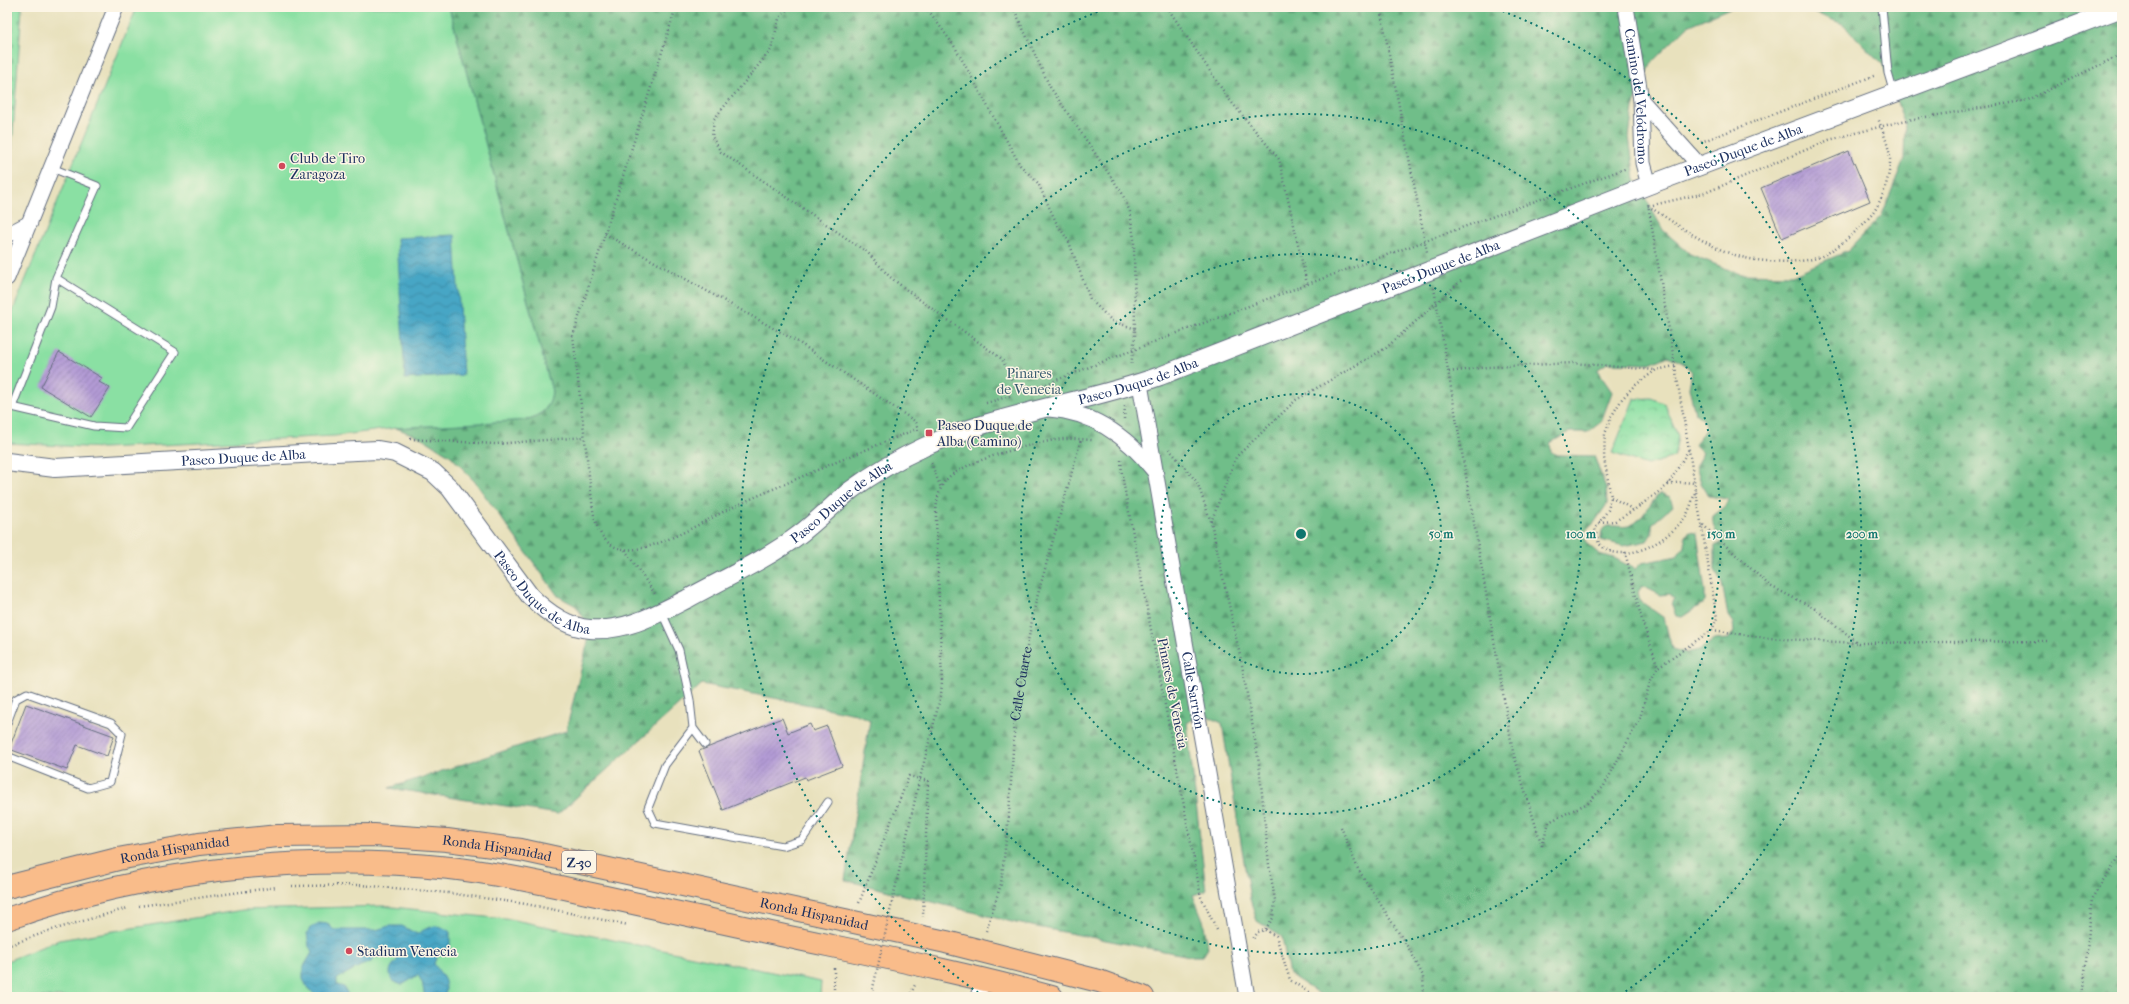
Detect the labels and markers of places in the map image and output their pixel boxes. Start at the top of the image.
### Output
place label: Club de Tiro Zaragoza [290,150,365,183]
marker: Club de Tiro Zaragoza [277,161,287,171]
place label: Paseo Duque de Alba (Camino) [936,417,1032,450]
marker: Paseo Duque de Alba (Camino) [924,428,934,438]
centre of rings [1294,527,1308,541]
place label: Stadium Venecia [357,943,457,960]
marker: Stadium Venecia [344,946,354,956]

